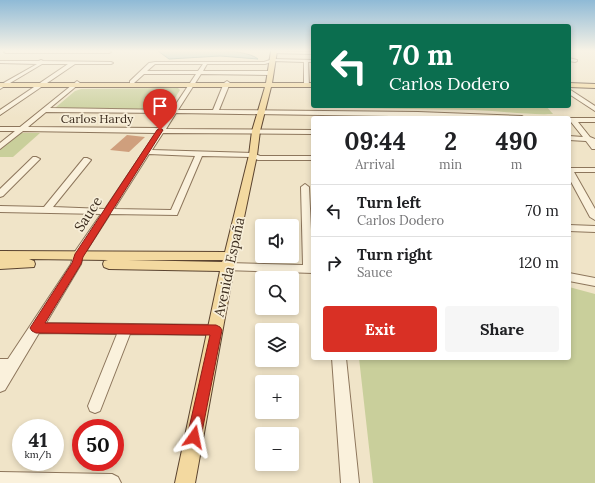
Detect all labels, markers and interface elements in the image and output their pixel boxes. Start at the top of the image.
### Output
text: 70 m [389,37,453,73]
icon: left [323,40,375,92]
text: Carlos Dodero [389,72,510,95]
pin [143,89,177,130]
icon: arrive [149,95,171,117]
street label: Carlos Hardy [61,111,134,126]
text: 09:44 [344,126,406,157]
text: 2 [444,126,457,157]
text: 490 [496,126,538,157]
text: Arrival [355,156,395,173]
text: min [439,156,462,173]
text: m [511,156,522,173]
street label: Sauce [70,193,106,235]
text: Turn left [357,193,421,212]
icon: left [323,200,345,222]
text: 70 m [525,201,559,220]
text: Carlos Dodero [357,212,444,229]
street label: Avenida España [209,216,248,319]
map controls [255,219,299,471]
button: sound [255,219,299,263]
text: Turn right [357,245,433,264]
icon: right [323,252,345,274]
text: 120 m [519,253,559,272]
text: Sauce [357,264,393,281]
button: search [255,271,299,315]
button: Exit [323,306,437,352]
button: Share [445,306,559,352]
button: layers [255,323,299,367]
button: + [255,375,299,419]
position arrow [173,416,215,458]
speed limit sign: 50 [72,419,124,471]
text: 41 [28,427,48,452]
button: − [255,427,299,471]
text: km/h [24,448,52,461]

